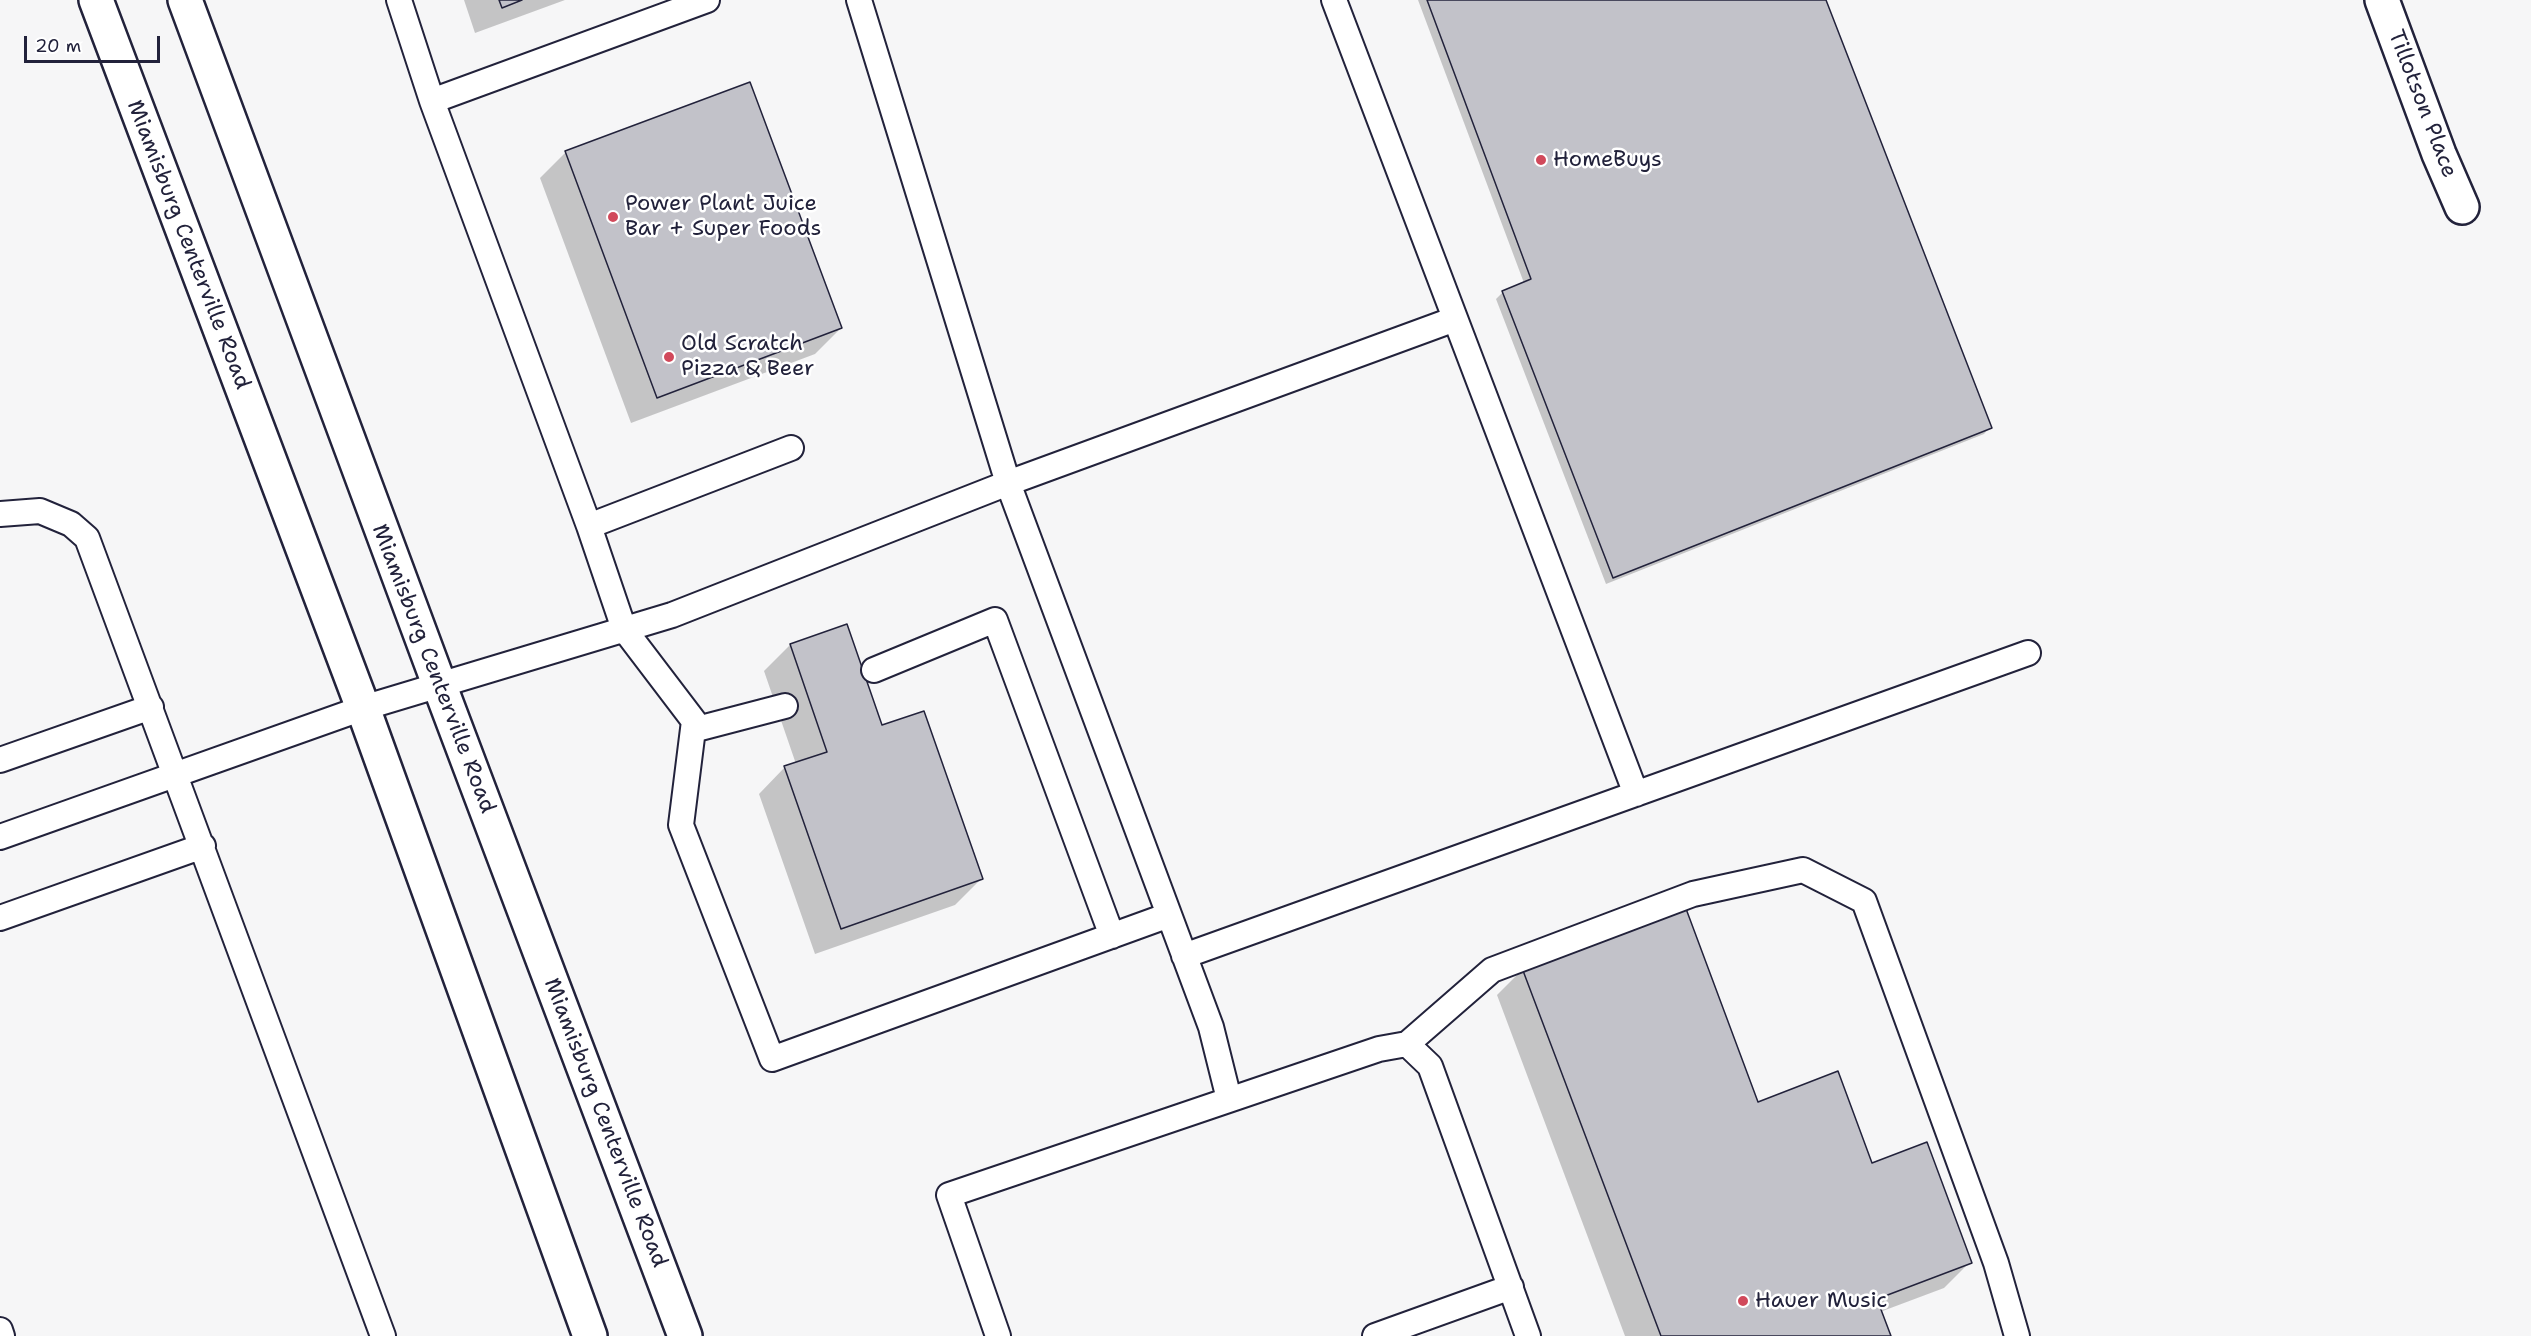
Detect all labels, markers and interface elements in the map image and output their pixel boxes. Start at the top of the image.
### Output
scale bar [27,24,164,62]
street label: Tillotson Place [2382,27,2462,181]
text: 20 m [35,34,81,58]
street label: Miamisburg Centerville Road [121,97,255,393]
place label: HomeBuys [1553,147,1662,173]
marker: HomeBuys [1534,153,1548,167]
place label: Power Plant Juice Bar + Super Foods [625,191,821,242]
marker: Power Plant Juice Bar + Super Foods [606,210,620,224]
place label: Old Scratch Pizza & Beer [681,331,814,382]
marker: Old Scratch Pizza & Beer [662,350,676,364]
street label: Miamisburg Centerville Road [366,521,500,817]
street label: Miamisburg Centerville Road [538,975,672,1271]
place label: Hauer Music [1755,1288,1887,1314]
marker: Hauer Music [1736,1294,1750,1308]

